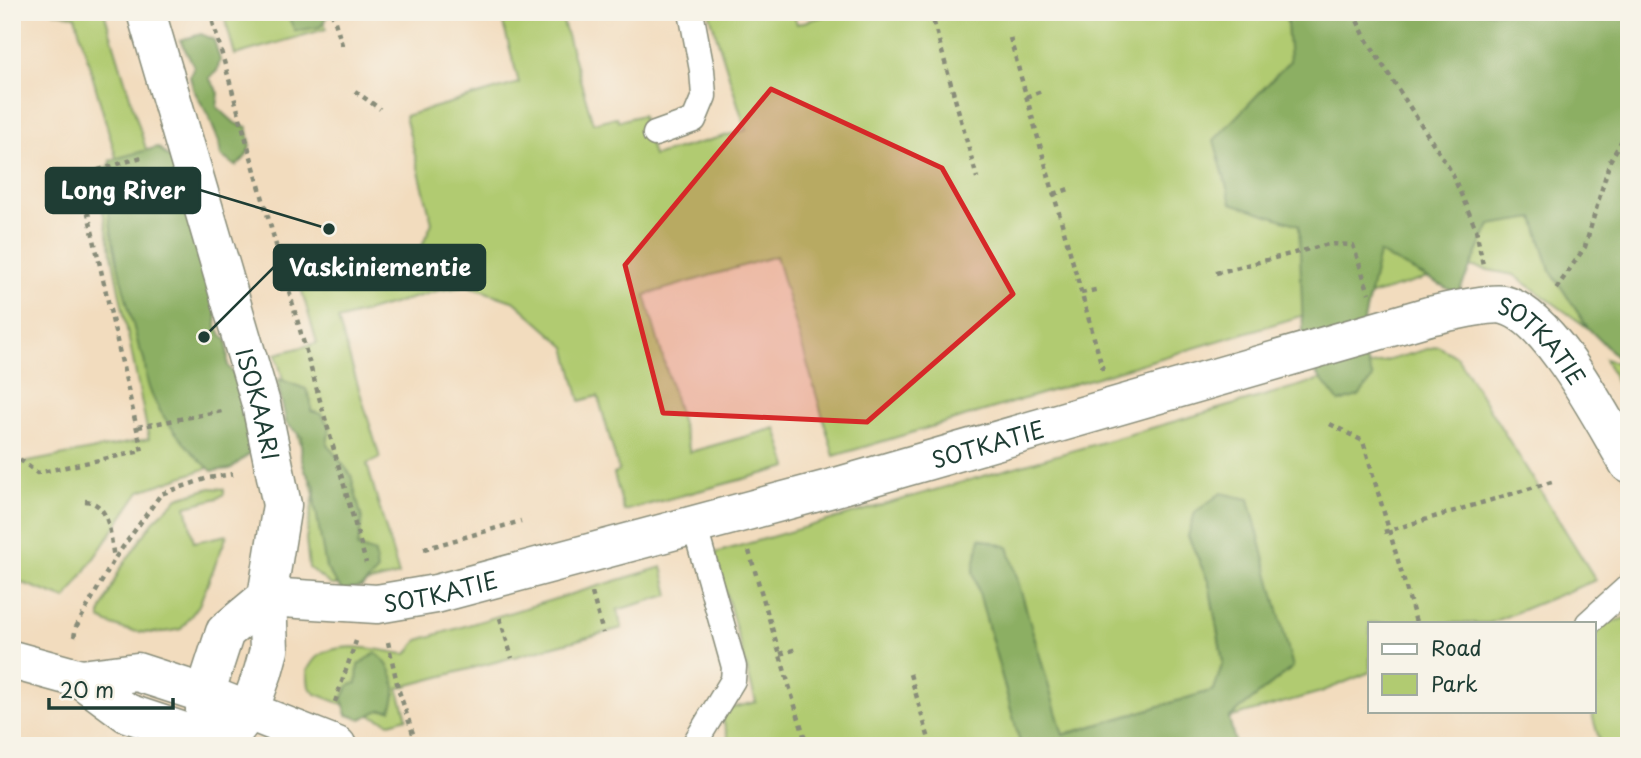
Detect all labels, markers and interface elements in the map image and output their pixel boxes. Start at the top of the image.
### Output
callout: Long River [46,168,200,213]
text: Long River [61,171,186,207]
callout: Vaskiniementie [274,245,485,290]
text: Vaskiniementie [289,248,471,284]
street label: SOTKATIE [1494,287,1595,392]
street label: ISOKAARI [228,344,290,463]
street label: SOTKATIE [927,410,1048,476]
street label: SOTKATIE [381,561,501,620]
legend [1368,622,1596,712]
text: Road [1431,631,1482,663]
scale bar [49,667,173,711]
text: Park [1431,667,1478,699]
text: 20 m [60,673,114,705]

